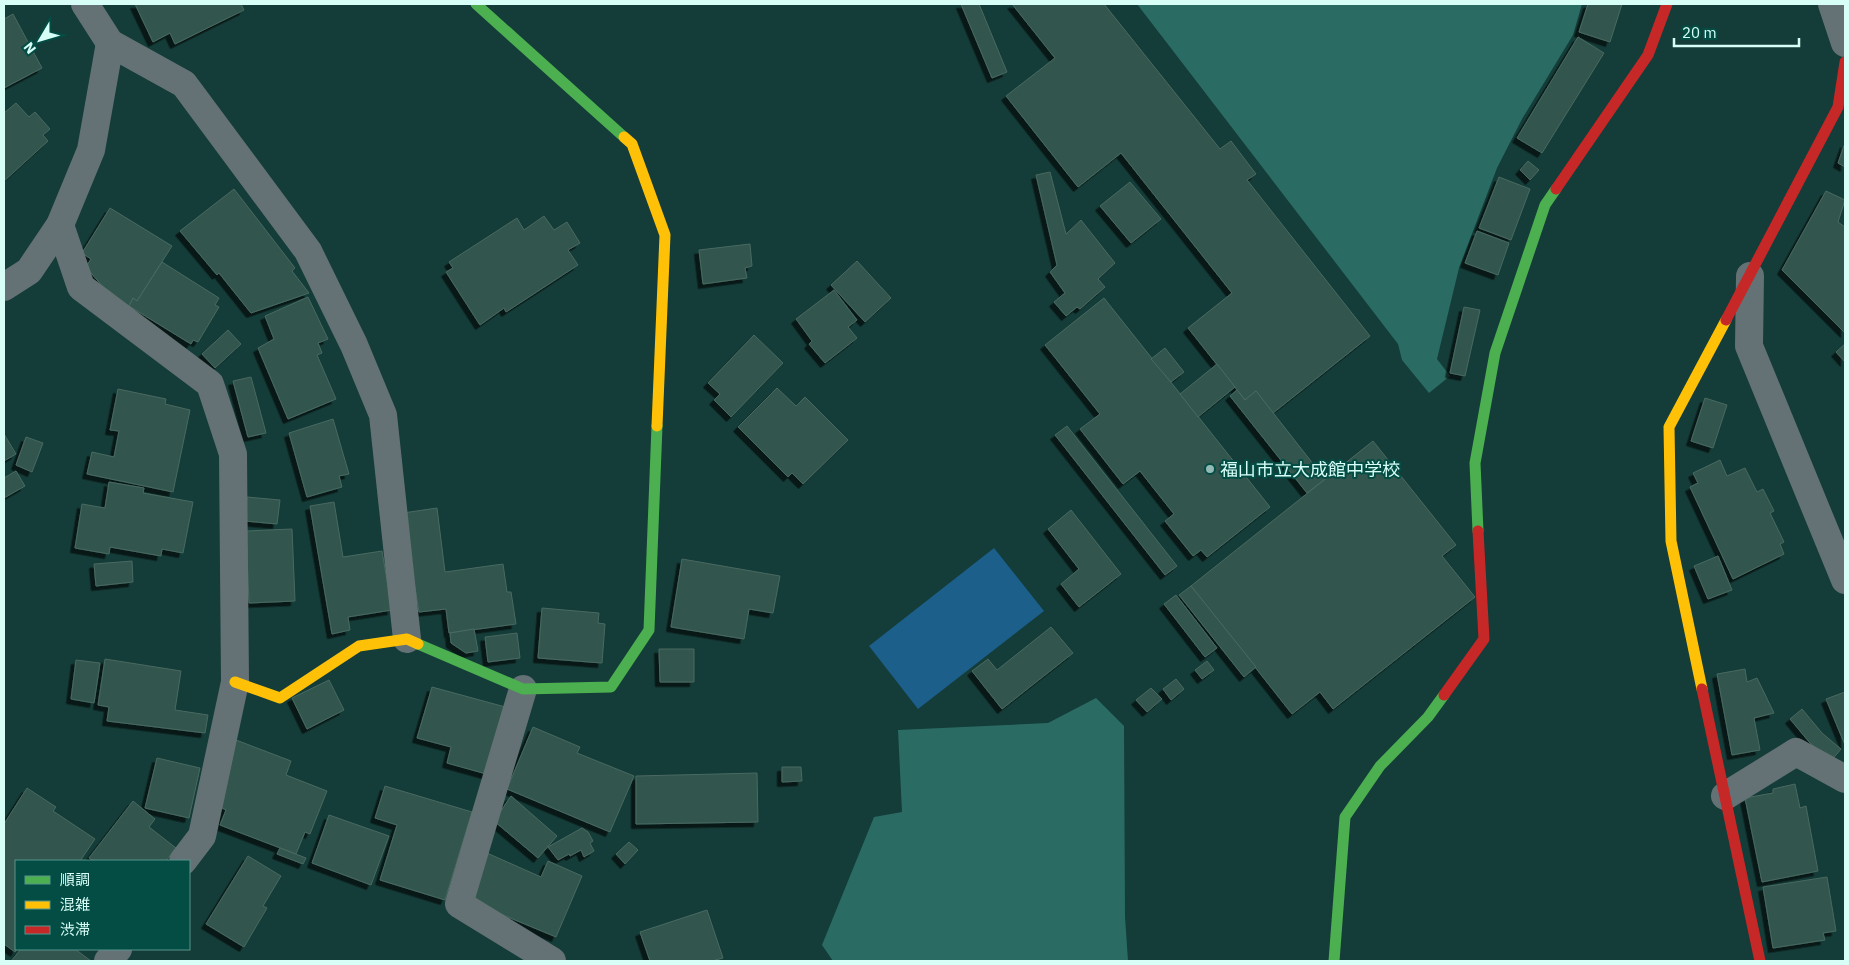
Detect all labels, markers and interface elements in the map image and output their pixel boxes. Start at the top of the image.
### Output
north arrow [15,15,65,65]
scale bar [1674,15,1799,47]
text: 20 m [1682,23,1717,42]
text: N [20,38,40,58]
place label: 福山市立大成館中学校 [1220,458,1400,481]
marker: 福山市立大成館中学校 [1204,463,1216,475]
legend [15,860,190,950]
text: 順調 [60,870,90,889]
text: 混雑 [60,895,90,914]
text: 渋滞 [60,920,90,939]

